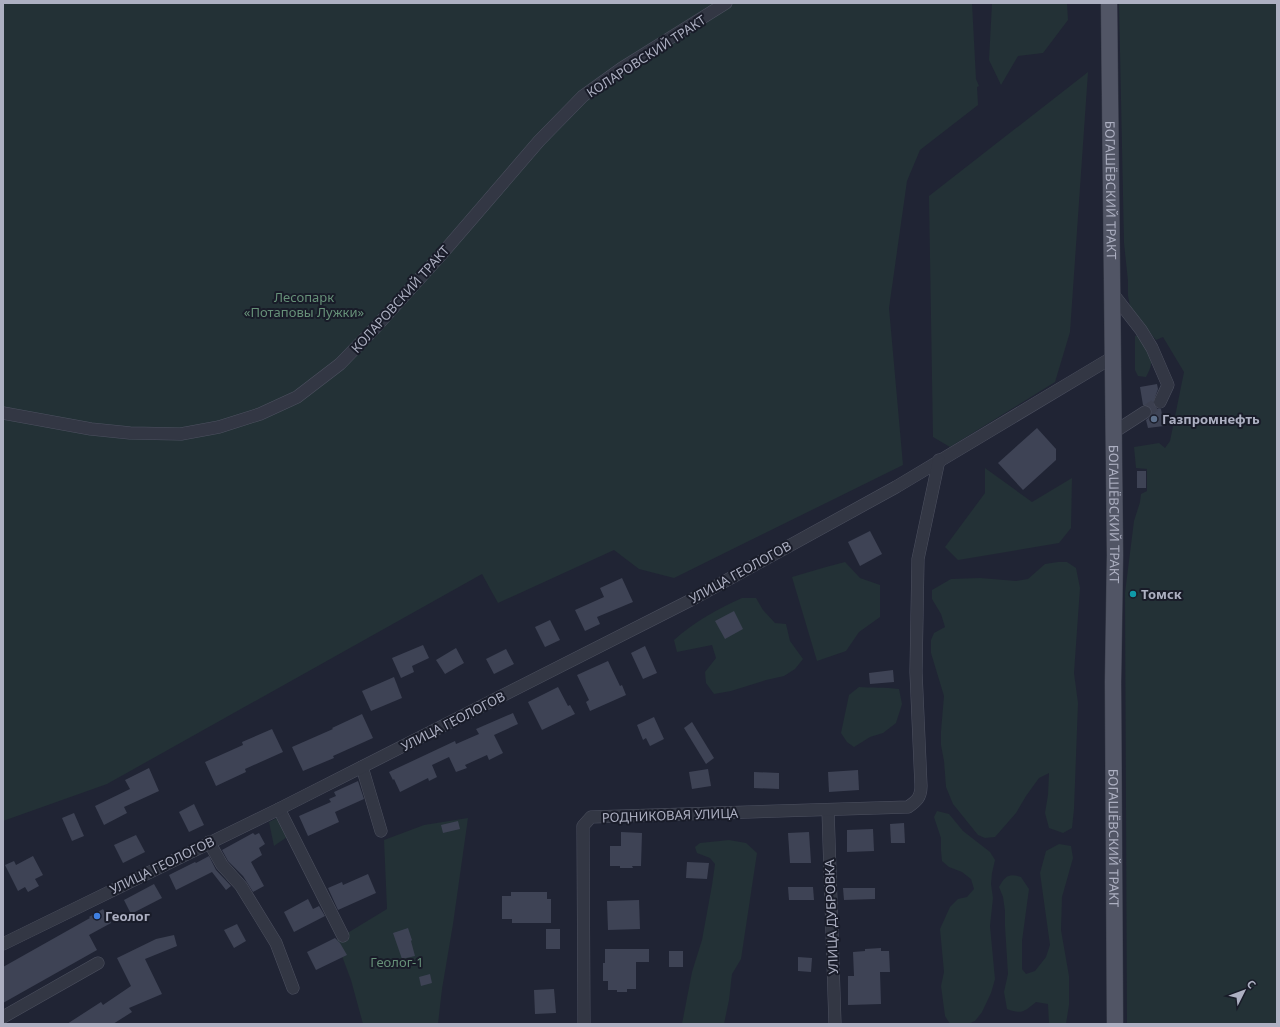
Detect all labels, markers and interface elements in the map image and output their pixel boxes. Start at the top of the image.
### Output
street label: КОЛАРОВСКИЙ ТРАКТ [583,10,710,101]
street label: БОГАШЁВСКИЙ ТРАКТ [1101,121,1121,260]
street label: КОЛАРОВСКИЙ ТРАКТ [347,241,454,357]
park label: Лесопарк «Потаповы Лужки» [244,288,365,321]
place label: Газпромнефть [1162,410,1260,428]
marker: Газпромнефть [1149,414,1159,424]
street label: БОГАШЁВСКИЙ ТРАКТ [1105,445,1124,584]
street label: УЛИЦА ГЕОЛОГОВ [686,536,794,608]
place label: Томск [1141,585,1182,603]
marker: Томск [1128,589,1138,599]
street label: УЛИЦА ГЕОЛОГОВ [398,687,508,755]
street label: БОГАШЁВСКИЙ ТРАКТ [1105,769,1123,908]
street label: РОДНИКОВАЯ УЛИЦА [602,804,739,826]
street label: УЛИЦА ГЕОЛОГОВ [107,832,217,898]
street label: УЛИЦА ДУБРОВКА [820,858,842,975]
place label: Геолог [105,907,150,925]
marker: Геолог [92,911,102,921]
park label: Геолог-1 [370,953,424,971]
north arrow [1224,971,1264,1011]
text: С [1244,976,1260,992]

